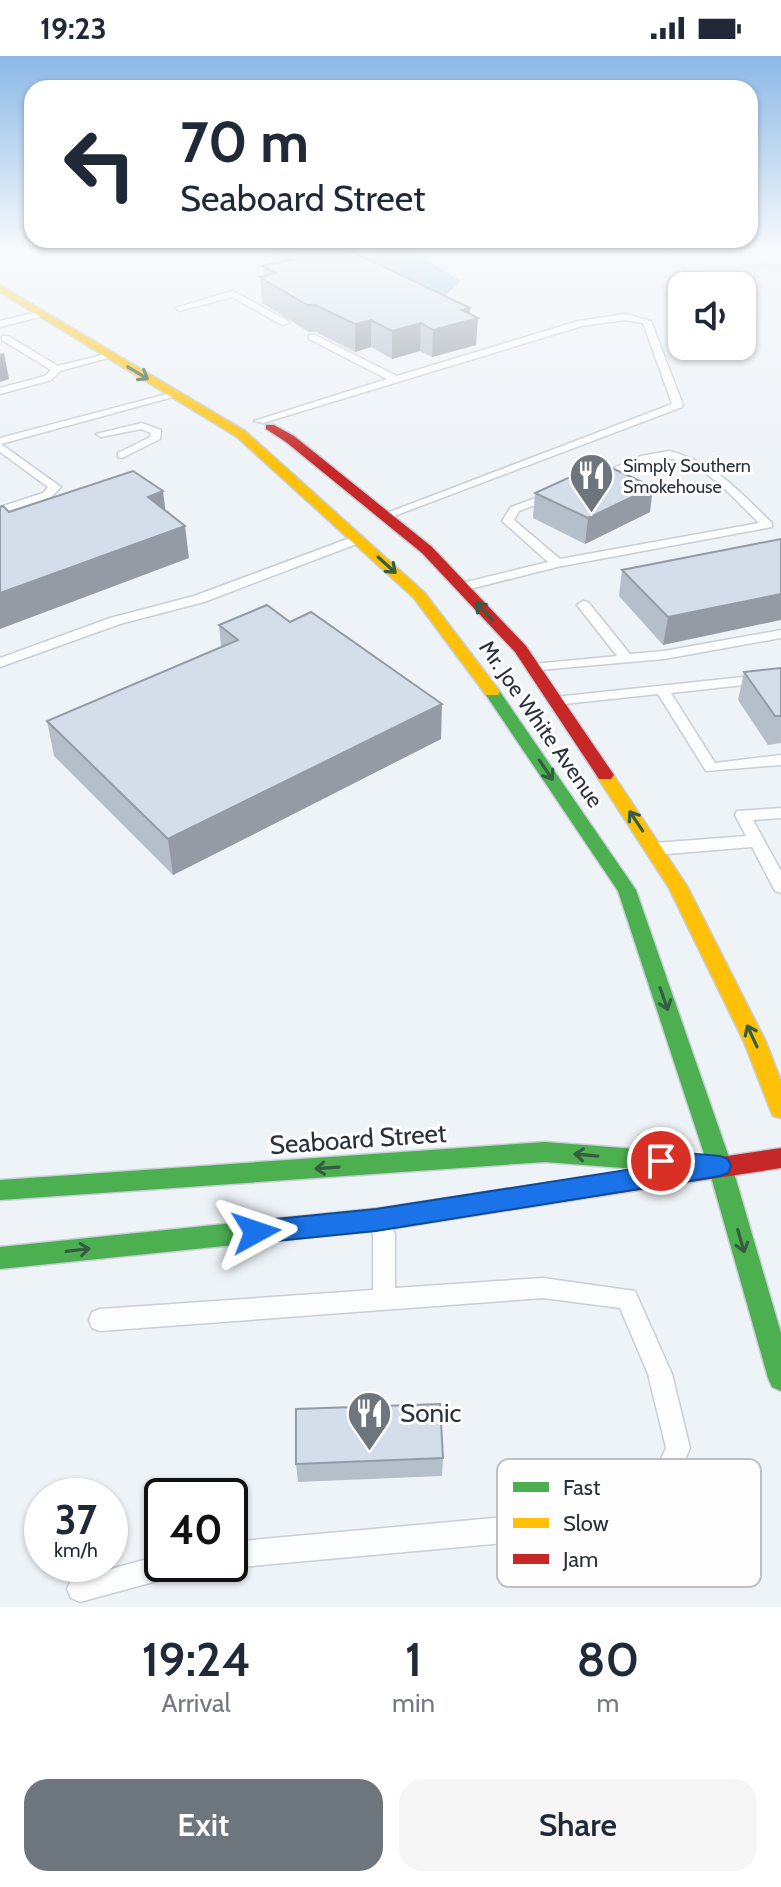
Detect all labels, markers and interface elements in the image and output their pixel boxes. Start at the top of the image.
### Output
text: 19:23 [40,10,107,47]
text: 70 m [180,108,309,176]
icon: left [48,112,152,216]
text: Seaboard Street [180,176,425,220]
map controls [668,272,756,360]
button: sound [668,272,756,360]
one-way arrow [126,365,149,381]
restaurant icon: Simply Southern Smokehouse [568,452,616,515]
place label: Simply Southern Smokehouse [623,455,751,498]
one-way arrow [377,556,397,575]
one-way arrow [476,601,494,621]
street label: Mr. Joe White Avenue [473,635,609,813]
one-way arrow [538,759,554,781]
one-way arrow [628,810,644,833]
one-way arrow [657,987,672,1012]
one-way arrow [743,1025,758,1049]
street label: Seaboard Street [269,1117,448,1161]
pin [627,1127,695,1195]
icon: arrive [639,1139,683,1183]
one-way arrow [573,1147,600,1162]
one-way arrow [314,1161,341,1176]
position arrow [214,1190,298,1274]
one-way arrow [734,1227,749,1253]
one-way arrow [64,1242,90,1257]
restaurant icon: Sonic [345,1389,393,1452]
place label: Sonic [400,1397,462,1429]
legend [497,1459,761,1587]
text: Fast [563,1474,601,1501]
speed limit sign: 40 [144,1478,248,1582]
text: 37 [55,1495,97,1544]
text: Slow [563,1510,609,1537]
text: km/h [54,1538,98,1562]
text: Jam [562,1546,598,1573]
text: 19:24 [142,1630,250,1688]
text: 1 [405,1630,422,1688]
text: 80 [577,1630,639,1688]
text: Arrival [161,1687,231,1719]
text: min [392,1687,435,1719]
text: m [597,1687,619,1719]
button: Exit [24,1779,383,1871]
button: Share [399,1779,757,1871]

